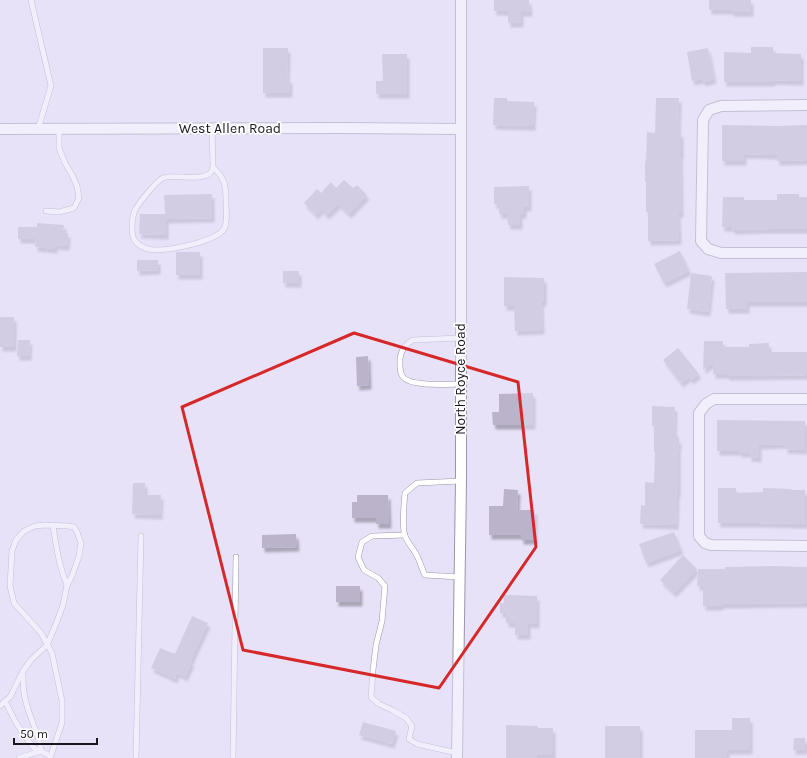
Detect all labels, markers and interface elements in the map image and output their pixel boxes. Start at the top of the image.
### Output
street label: West Allen Road [179,120,281,137]
street label: North Royce Road [452,323,469,435]
scale bar [14,720,97,746]
text: 50 m [20,727,48,741]

